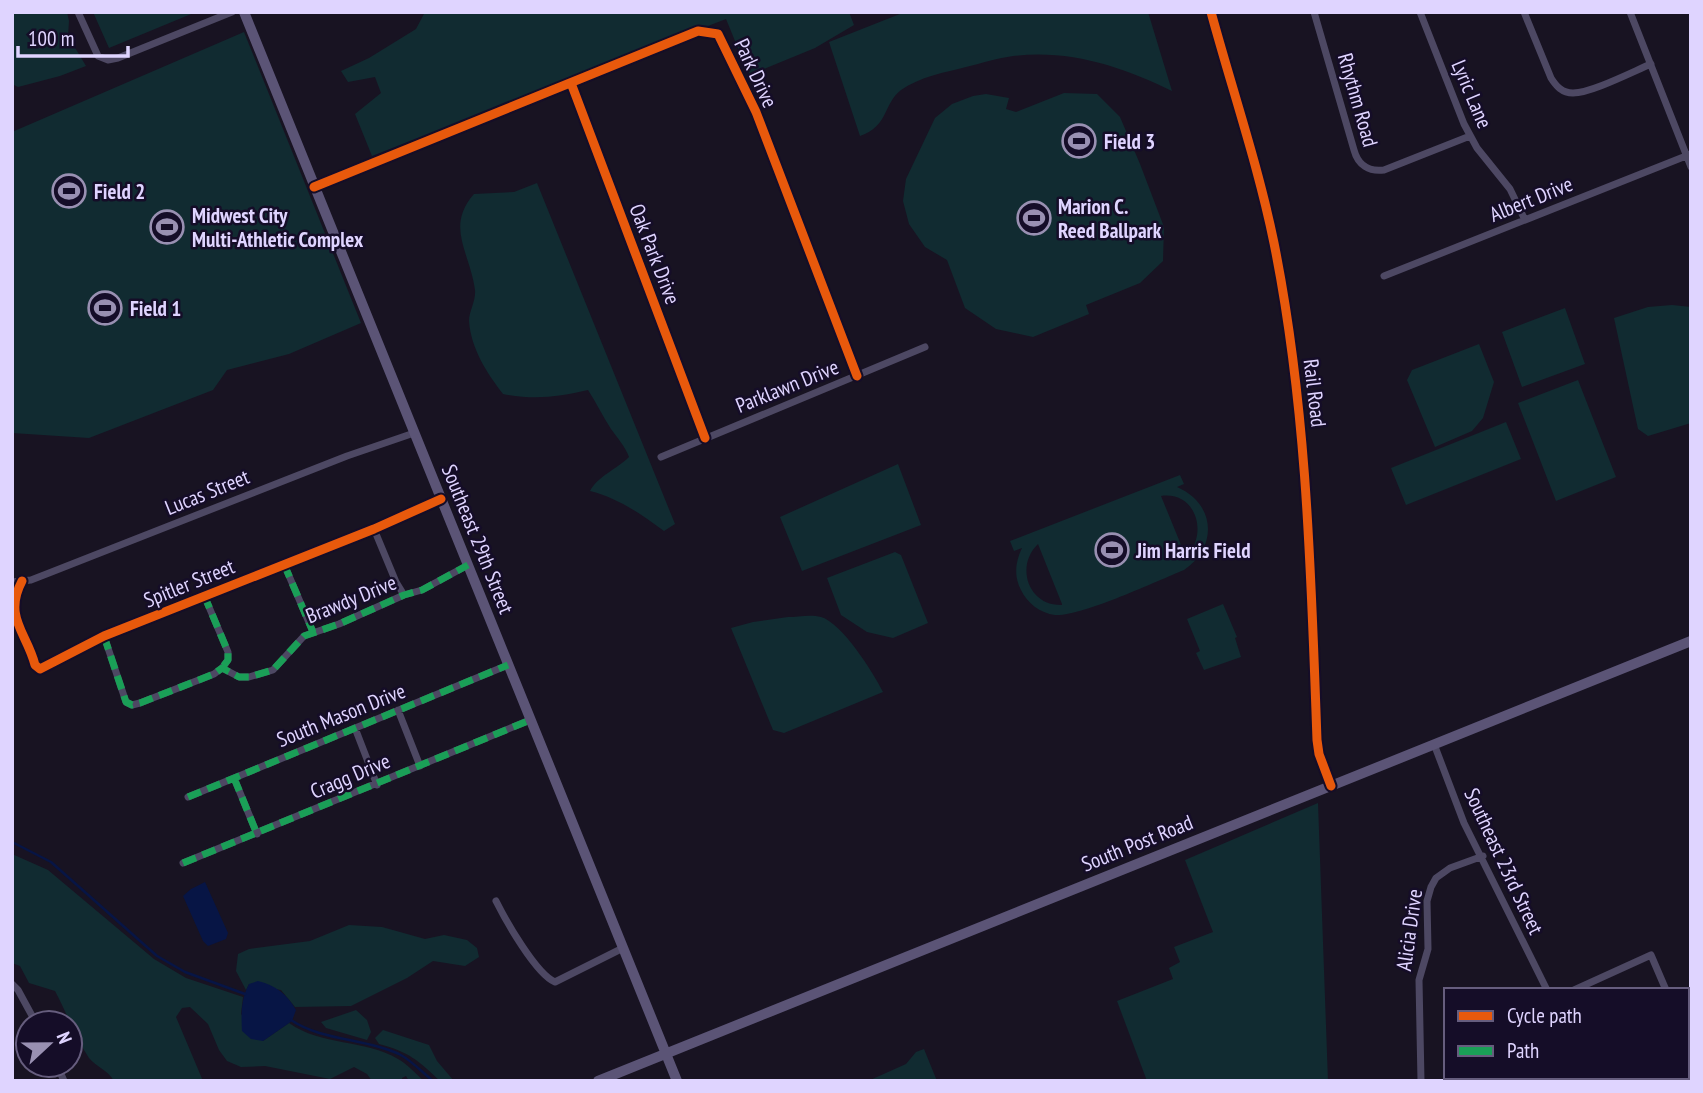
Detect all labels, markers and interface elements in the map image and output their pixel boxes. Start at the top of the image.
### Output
scale bar [18,14,128,58]
text: 100 m [28,25,74,52]
street label: Park Drive [728,34,784,112]
street label: Rhythm Road [1332,50,1384,150]
street label: Lyric Lane [1446,56,1498,132]
sports icon: Field 3 [1060,122,1098,160]
place label: Field 3 [1104,128,1155,155]
street label: Albert Drive [1485,170,1577,228]
sports icon: Field 2 [50,172,88,210]
place label: Field 2 [94,178,145,205]
place label: Marion C. Reed Ballpark [1058,193,1162,244]
sports icon: Marion C. Reed Ballpark [1015,199,1053,237]
street label: Oak Park Drive [624,200,686,308]
place label: Midwest City Multi-Athletic Complex [192,202,364,253]
sports icon: Midwest City Multi-Athletic Complex [148,208,186,246]
sports icon: Field 1 [86,289,124,327]
place label: Field 1 [130,295,181,322]
street label: Parklawn Drive [732,353,842,419]
street label: Rail Road [1297,357,1333,429]
street label: Southeast 29th Street [436,460,520,618]
street label: Lucas Street [161,463,253,521]
sports icon: Jim Harris Field [1093,531,1131,569]
place label: Jim Harris Field [1135,537,1251,564]
street label: Spitler Street [140,552,239,613]
street label: Brawdy Drive [302,569,400,629]
street label: South Mason Drive [273,677,409,753]
street label: Cragg Drive [306,747,394,805]
street label: Southeast 23rd Street [1458,784,1550,939]
street label: South Post Road [1077,808,1197,878]
street label: Alicia Drive [1390,887,1428,973]
legend [1444,988,1689,1079]
text: Cycle path [1507,1002,1582,1029]
north arrow [14,1009,84,1079]
text: N [52,1028,78,1047]
text: Path [1507,1037,1539,1064]

